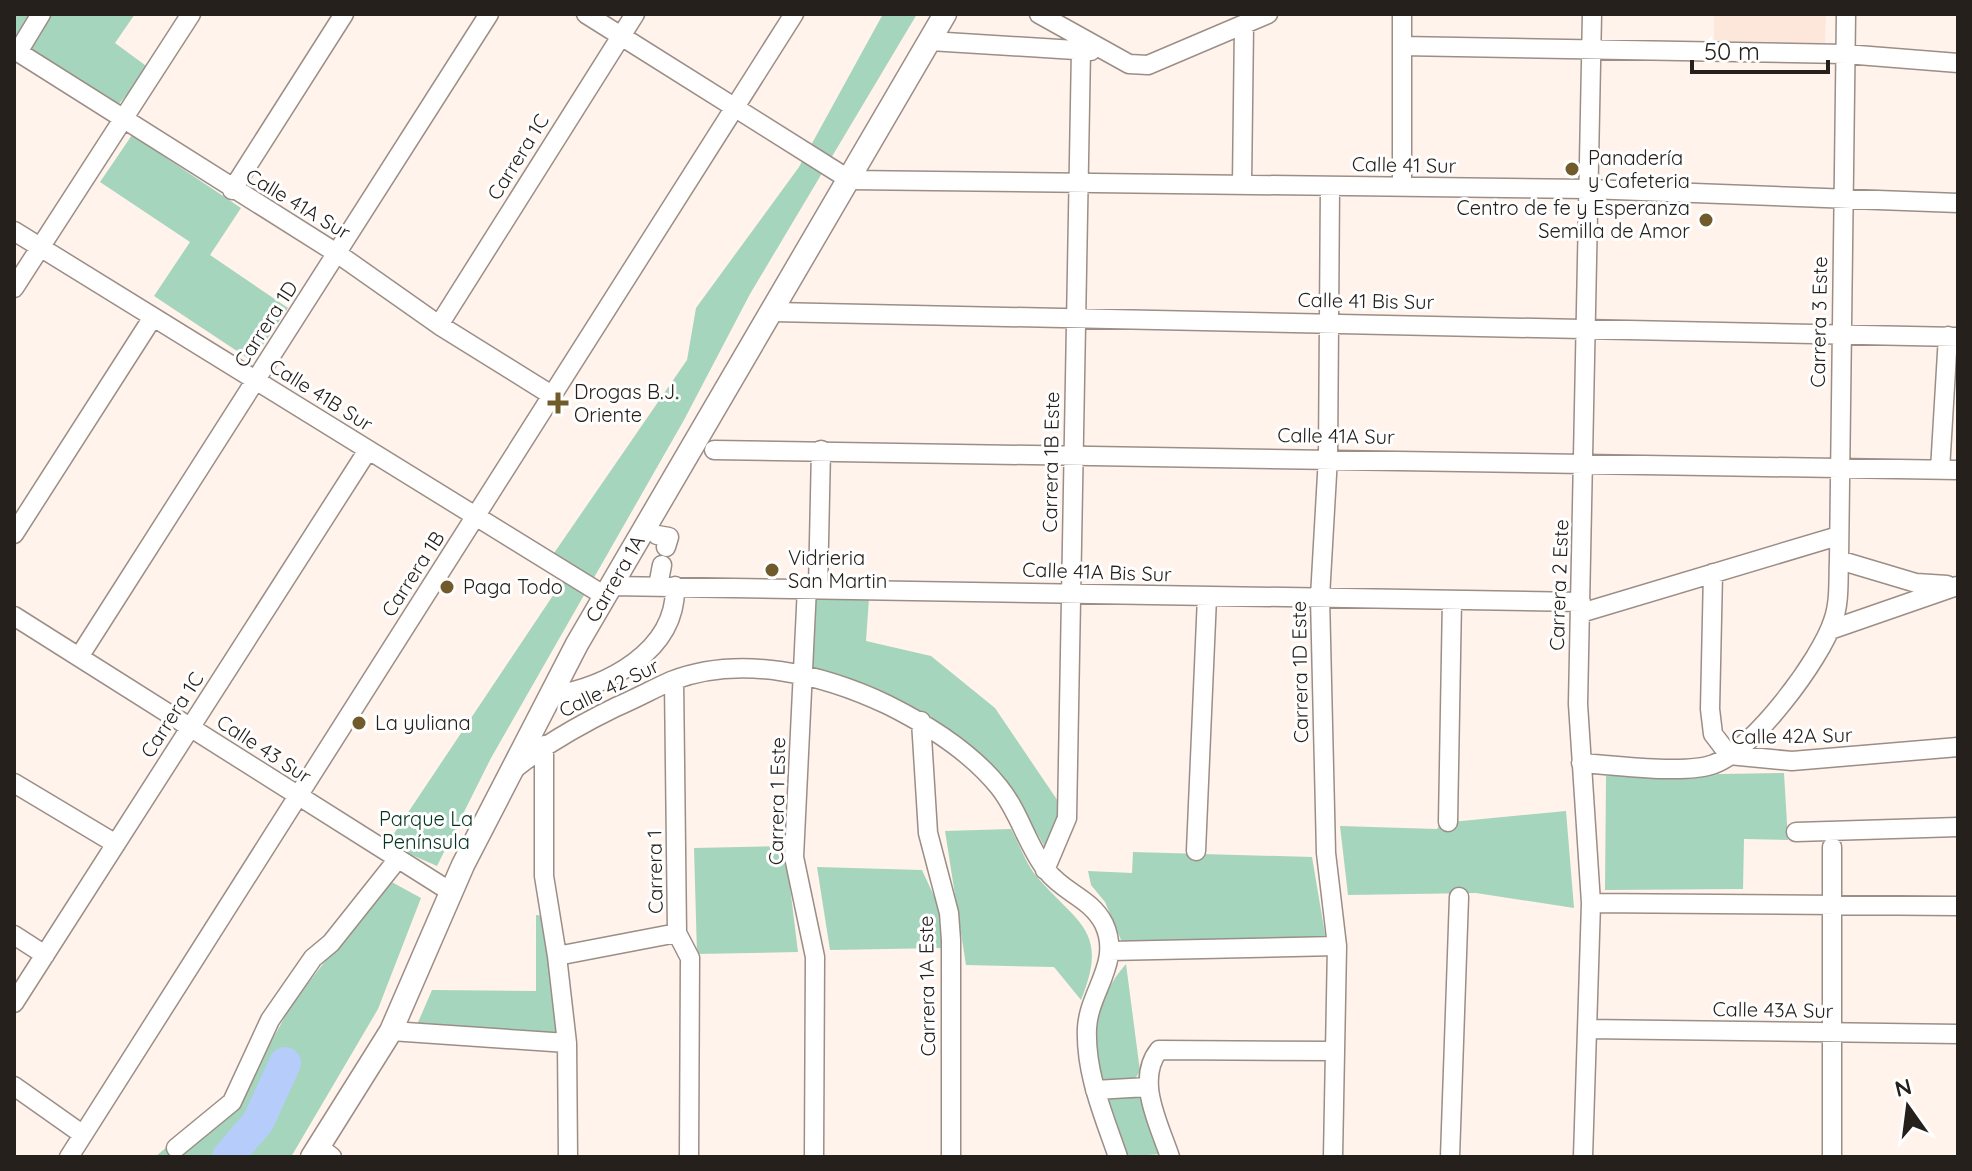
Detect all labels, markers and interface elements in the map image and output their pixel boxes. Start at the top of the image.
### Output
scale bar [1692,24,1828,74]
text: 50 m [1704,36,1760,66]
street label: Carrera 1C [481,109,554,204]
place label: Panadería y Cafeteria [1588,145,1690,193]
street label: Calle 41 Sur [1352,151,1457,178]
marker: Panadería y Cafeteria [1563,160,1581,178]
street label: Calle 41A Sur [241,163,355,245]
place label: Centro de fe y Esperanza Semilla de Amor [1457,195,1690,243]
marker: Centro de fe y Esperanza Semilla de Amor [1697,211,1715,229]
street label: Carrera 3 Este [1805,256,1832,388]
street label: Carrera 1D [228,276,303,372]
street label: Calle 41 Bis Sur [1297,287,1435,314]
street label: Calle 41B Sur [265,353,378,436]
place label: Drogas B.J. Oriente [574,379,679,427]
street label: Carrera 1B Este [1037,391,1064,533]
marker: Drogas B.J. Oriente [549,394,567,412]
street label: Calle 41A Sur [1277,422,1395,449]
street label: Carrera 2 Este [1544,519,1573,651]
street label: Carrera 1B [376,526,449,621]
street label: Carrera 1A [580,530,650,627]
place label: Vidrieria San Martin [788,545,887,593]
street label: Calle 41A Bis Sur [1022,556,1173,587]
marker: Vidrieria San Martin [763,561,781,579]
place label: Paga Todo [463,574,563,599]
marker: Paga Todo [438,578,456,596]
street label: Carrera 1D Este [1286,601,1313,743]
street label: Calle 42 Sur [555,652,663,723]
street label: Carrera 1C [135,667,208,762]
street label: Calle 43 Sur [212,709,317,789]
place label: La yuliana [375,710,471,735]
marker: La yuliana [350,714,368,732]
street label: Calle 42A Sur [1731,722,1853,749]
street label: Carrera 1 Este [763,737,790,865]
park label: Parque La Península [379,806,473,854]
street label: Carrera 1 [641,830,668,914]
street label: Carrera 1A Este [913,915,940,1057]
street label: Calle 43A Sur [1712,996,1834,1023]
north arrow [1868,1067,1948,1147]
text: N [1892,1072,1914,1103]

